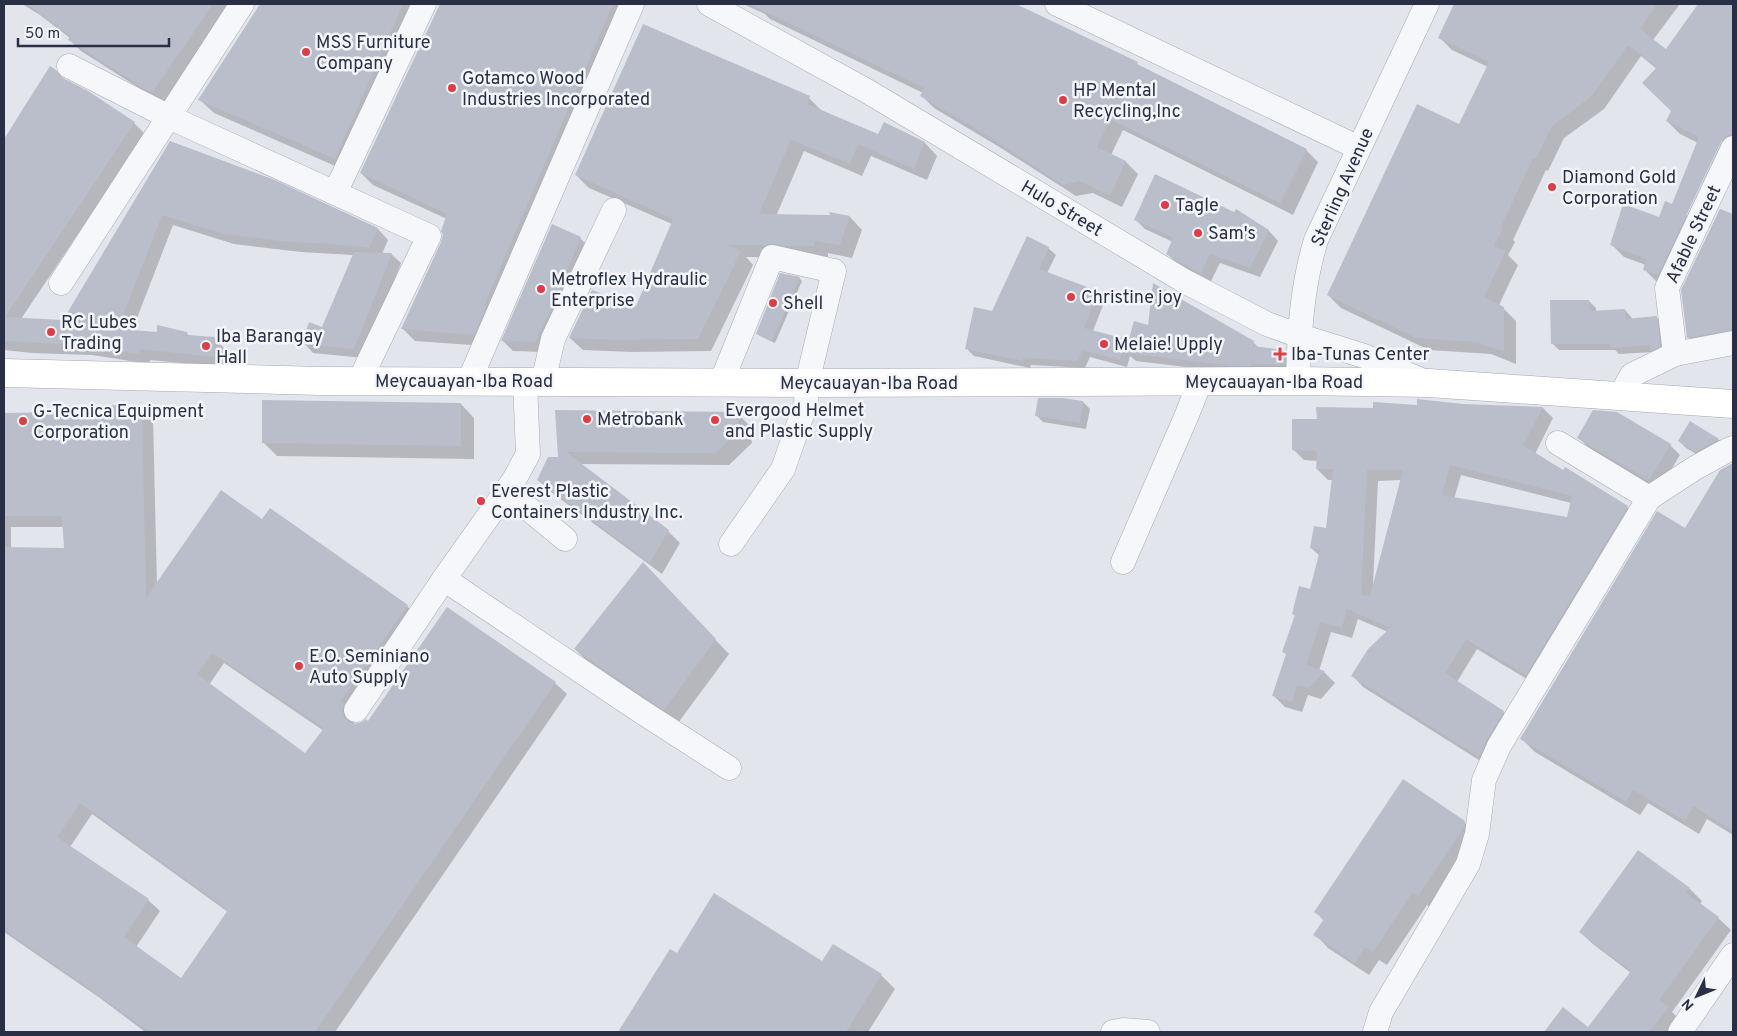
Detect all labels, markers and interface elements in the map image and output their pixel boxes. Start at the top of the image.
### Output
scale bar [18,15,169,47]
text: 50 m [25,25,60,44]
place label: MSS Furniture Company [316,32,430,76]
marker: MSS Furniture Company [300,46,312,58]
place label: Gotamco Wood Industries Incorporated [462,68,650,112]
place label: HP Mental Recycling,Inc [1073,80,1181,124]
marker: Gotamco Wood Industries Incorporated [446,82,458,94]
marker: HP Mental Recycling,Inc [1057,94,1069,106]
street label: Sterling Avenue [1307,125,1380,251]
place label: Diamond Gold Corporation [1562,167,1676,211]
street label: Hulo Street [1016,176,1106,243]
marker: Diamond Gold Corporation [1546,181,1558,193]
street label: Afable Street [1662,182,1727,287]
place label: Tagle [1175,195,1219,218]
marker: Tagle [1159,199,1171,211]
place label: Sam's [1208,223,1256,246]
marker: Sam's [1192,227,1204,239]
place label: Metroflex Hydraulic Enterprise [551,269,708,313]
marker: Metroflex Hydraulic Enterprise [535,283,547,295]
place label: Christine joy [1081,287,1182,310]
marker: Christine joy [1065,291,1077,303]
place label: Shell [783,293,823,316]
marker: Shell [767,297,779,309]
place label: RC Lubes Trading [61,312,137,356]
marker: RC Lubes Trading [45,326,57,338]
place label: Iba Barangay Hall [216,326,323,370]
place label: Melaie! Upply [1114,334,1223,357]
marker: Melaie! Upply [1098,338,1110,350]
marker: Iba Barangay Hall [200,340,212,352]
place label: Iba-Tunas Center [1291,344,1430,367]
marker: Iba-Tunas Center [1273,347,1287,361]
street label: Meycauayan-Iba Road [375,371,553,394]
street label: Meycauayan-Iba Road [1185,372,1363,395]
street label: Meycauayan-Iba Road [780,373,958,396]
place label: Evergood Helmet and Plastic Supply [725,400,873,444]
place label: G-Tecnica Equipment Corporation [33,401,204,445]
place label: Metrobank [597,409,683,432]
marker: Metrobank [581,413,593,425]
marker: Evergood Helmet and Plastic Supply [709,414,721,426]
marker: G-Tecnica Equipment Corporation [17,415,29,427]
place label: Everest Plastic Containers Industry Inc. [491,481,683,525]
marker: Everest Plastic Containers Industry Inc. [475,495,487,507]
place label: E.O. Seminiano Auto Supply [309,646,430,690]
marker: E.O. Seminiano Auto Supply [293,660,305,672]
north arrow [1672,971,1722,1021]
text: N [1679,994,1698,1013]

